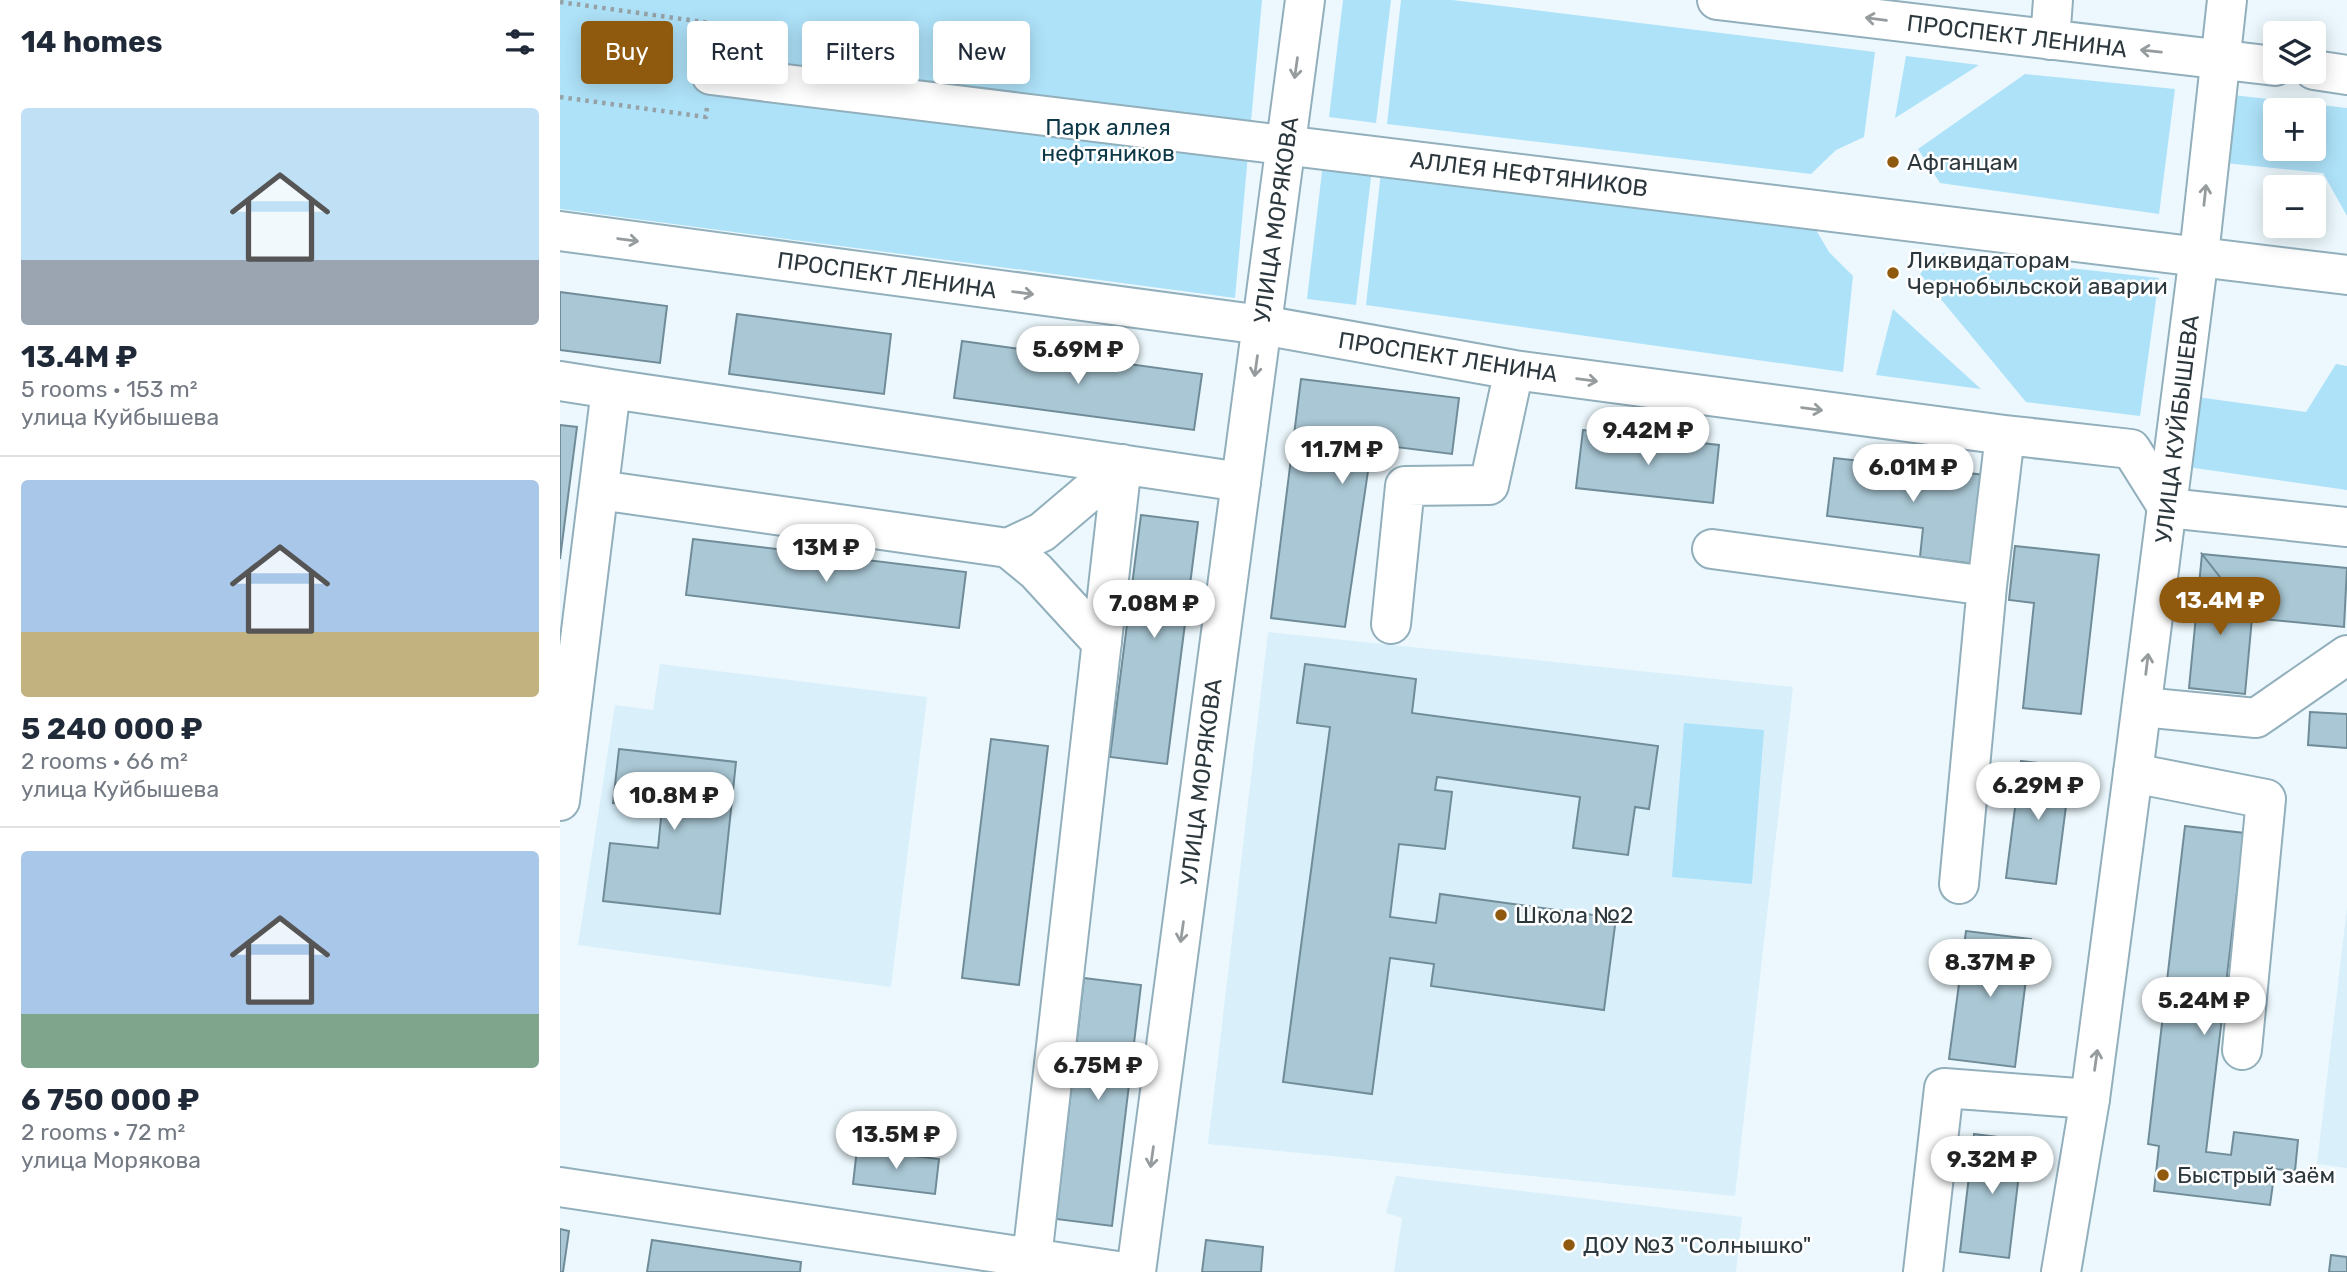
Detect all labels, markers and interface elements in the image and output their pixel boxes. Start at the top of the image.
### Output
street label: ПРОСПЕКТ ЛЕНИНА [1905,9,2129,63]
one-way arrow [1866,13,1888,26]
chip: Buy [581,21,673,84]
chip: Rent [687,21,788,84]
chip: Filters [802,21,919,84]
chip: New [933,21,1030,84]
map controls [2263,21,2326,238]
button: layers [2263,21,2326,84]
icon: filters [501,23,539,61]
text: 14 homes [21,24,163,60]
one-way arrow [2140,45,2163,58]
one-way arrow [1289,56,1302,79]
button: + [2263,98,2326,161]
park label: Парк аллея нефтяников [1041,113,1175,167]
street label: УЛИЦА МОРЯКОВА [1248,115,1304,325]
street label: АЛЛЕЯ НЕФТЯНИКОВ [1408,146,1650,202]
place label: Афганцам [1907,148,2018,176]
icon: home [217,154,343,280]
marker: Афганцам [1885,154,1901,170]
button: − [2263,175,2326,238]
one-way arrow [2199,184,2212,207]
one-way arrow [616,234,639,247]
street label: ПРОСПЕКТ ЛЕНИНА [775,246,999,304]
place label: Ликвидаторам Чернобыльской аварии [1907,246,2168,300]
marker: Ликвидаторам Чернобыльской аварии [1885,265,1901,281]
one-way arrow [1011,287,1034,300]
street label: УЛИЦА КУЙБЫШЕВА [2149,313,2205,545]
pin: 5.69M ₽ [1013,326,1143,386]
street label: ПРОСПЕКТ ЛЕНИНА [1336,326,1560,388]
text: 5.69M ₽ [1032,335,1124,363]
text: 13.4M ₽ [21,339,137,375]
one-way arrow [1250,354,1263,377]
one-way arrow [1575,373,1598,386]
text: 5 rooms · 153 m² [21,375,198,403]
text: улица Куйбышева [21,403,219,431]
one-way arrow [1801,403,1823,416]
pin: 9.42M ₽ [1583,407,1713,467]
text: 9.42M ₽ [1602,416,1694,444]
pin: 11.7M ₽ [1277,426,1407,486]
text: 11.7M ₽ [1301,435,1383,463]
pin: 6.01M ₽ [1848,444,1978,504]
text: 6.01M ₽ [1869,453,1957,481]
pin: 13M ₽ [777,524,875,584]
icon: home [217,526,343,652]
text: 13M ₽ [792,533,860,561]
pin: 13.4M ₽ [2155,578,2285,637]
pin: 7.08M ₽ [1089,580,1219,640]
text: 13.4M ₽ [2175,586,2265,614]
text: 7.08M ₽ [1109,589,1199,617]
one-way arrow [2141,653,2154,676]
street label: УЛИЦА МОРЯКОВА [1174,677,1228,887]
text: 5 240 000 ₽ [21,711,203,747]
text: 2 rooms · 66 m² [21,747,188,775]
pin: 6.29M ₽ [1973,762,2103,822]
text: 6.29M ₽ [1992,771,2084,799]
pin: 10.8M ₽ [609,772,739,832]
text: улица Куйбышева [21,775,219,803]
text: 10.8M ₽ [629,781,719,809]
icon: home [217,897,343,1023]
place label: Школа №2 [1515,901,1634,929]
marker: Школа №2 [1493,907,1509,923]
one-way arrow [1175,920,1188,942]
pin: 8.37M ₽ [1925,940,2055,999]
text: 8.37M ₽ [1945,948,2035,976]
pin: 5.24M ₽ [2139,978,2269,1037]
text: 5.24M ₽ [2158,986,2250,1014]
pin: 6.75M ₽ [1033,1042,1163,1102]
one-way arrow [2089,1049,2102,1071]
text: 6.75M ₽ [1053,1051,1143,1079]
text: 6 750 000 ₽ [21,1082,200,1118]
pin: 13.5M ₽ [831,1112,961,1171]
text: 2 rooms · 72 m² [21,1118,185,1146]
text: 13.5M ₽ [852,1120,940,1148]
pin: 9.32M ₽ [1927,1136,2057,1196]
one-way arrow [1145,1145,1158,1168]
text: 9.32M ₽ [1947,1145,2037,1173]
text: улица Морякова [21,1146,201,1174]
place label: Быстрый заём [2177,1161,2335,1189]
marker: Быстрый заём [2155,1167,2171,1183]
place label: ДОУ №3 "Солнышко" [1583,1231,1811,1259]
marker: ДОУ №3 "Солнышко" [1561,1237,1577,1253]

